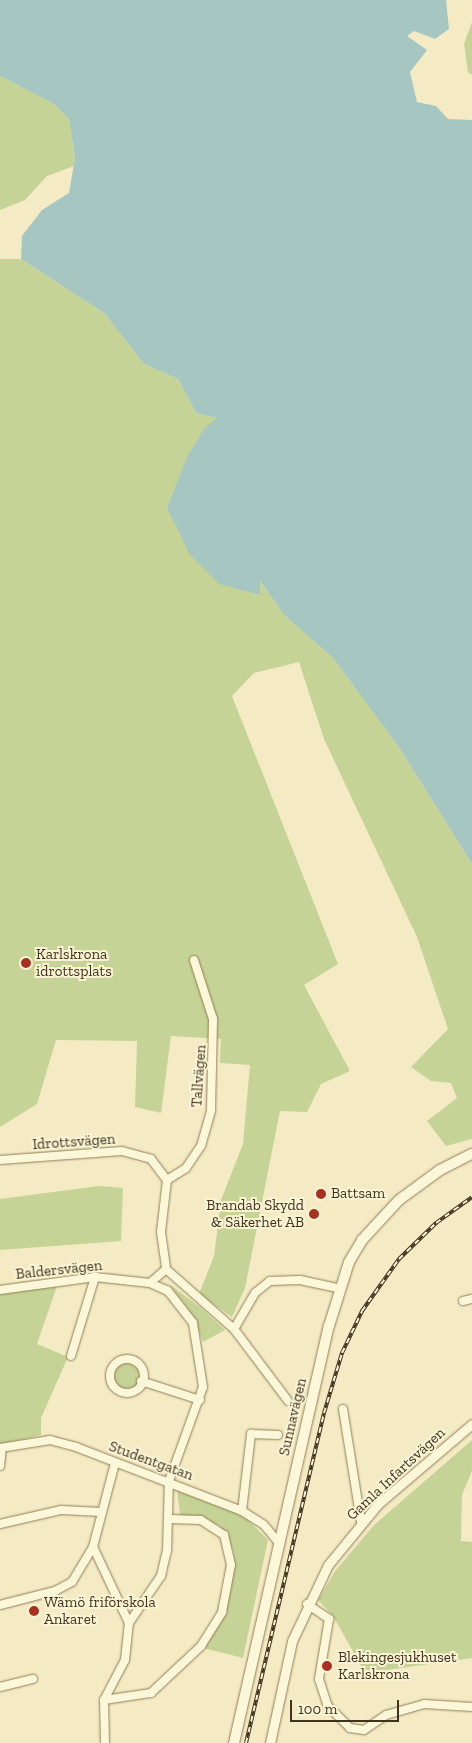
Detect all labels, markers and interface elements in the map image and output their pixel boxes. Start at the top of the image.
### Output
place label: Karlskrona idrottsplats [36,945,112,980]
marker: Karlskrona idrottsplats [20,957,32,969]
street label: Tallvägen [188,1044,210,1108]
street label: Idrottsvägen [32,1130,116,1154]
place label: Battsam [331,1185,385,1203]
marker: Battsam [315,1188,327,1200]
place label: Brandab Skydd & Säkerhet AB [206,1196,304,1231]
marker: Brandab Skydd & Säkerhet AB [308,1208,320,1220]
street label: Baldersvägen [15,1256,103,1284]
street label: Sunnavägen [275,1376,311,1458]
street label: Gamla Infartsvägen [343,1424,449,1524]
street label: Studentgatan [106,1437,196,1485]
place label: Wämö friförskola Ankaret [44,1593,156,1628]
marker: Wämö friförskola Ankaret [28,1605,40,1617]
place label: Blekingesjukhuset Karlskrona [338,1648,456,1683]
marker: Blekingesjukhuset Karlskrona [320,1659,334,1673]
scale bar [292,1690,401,1722]
text: 100 m [298,1700,337,1718]

